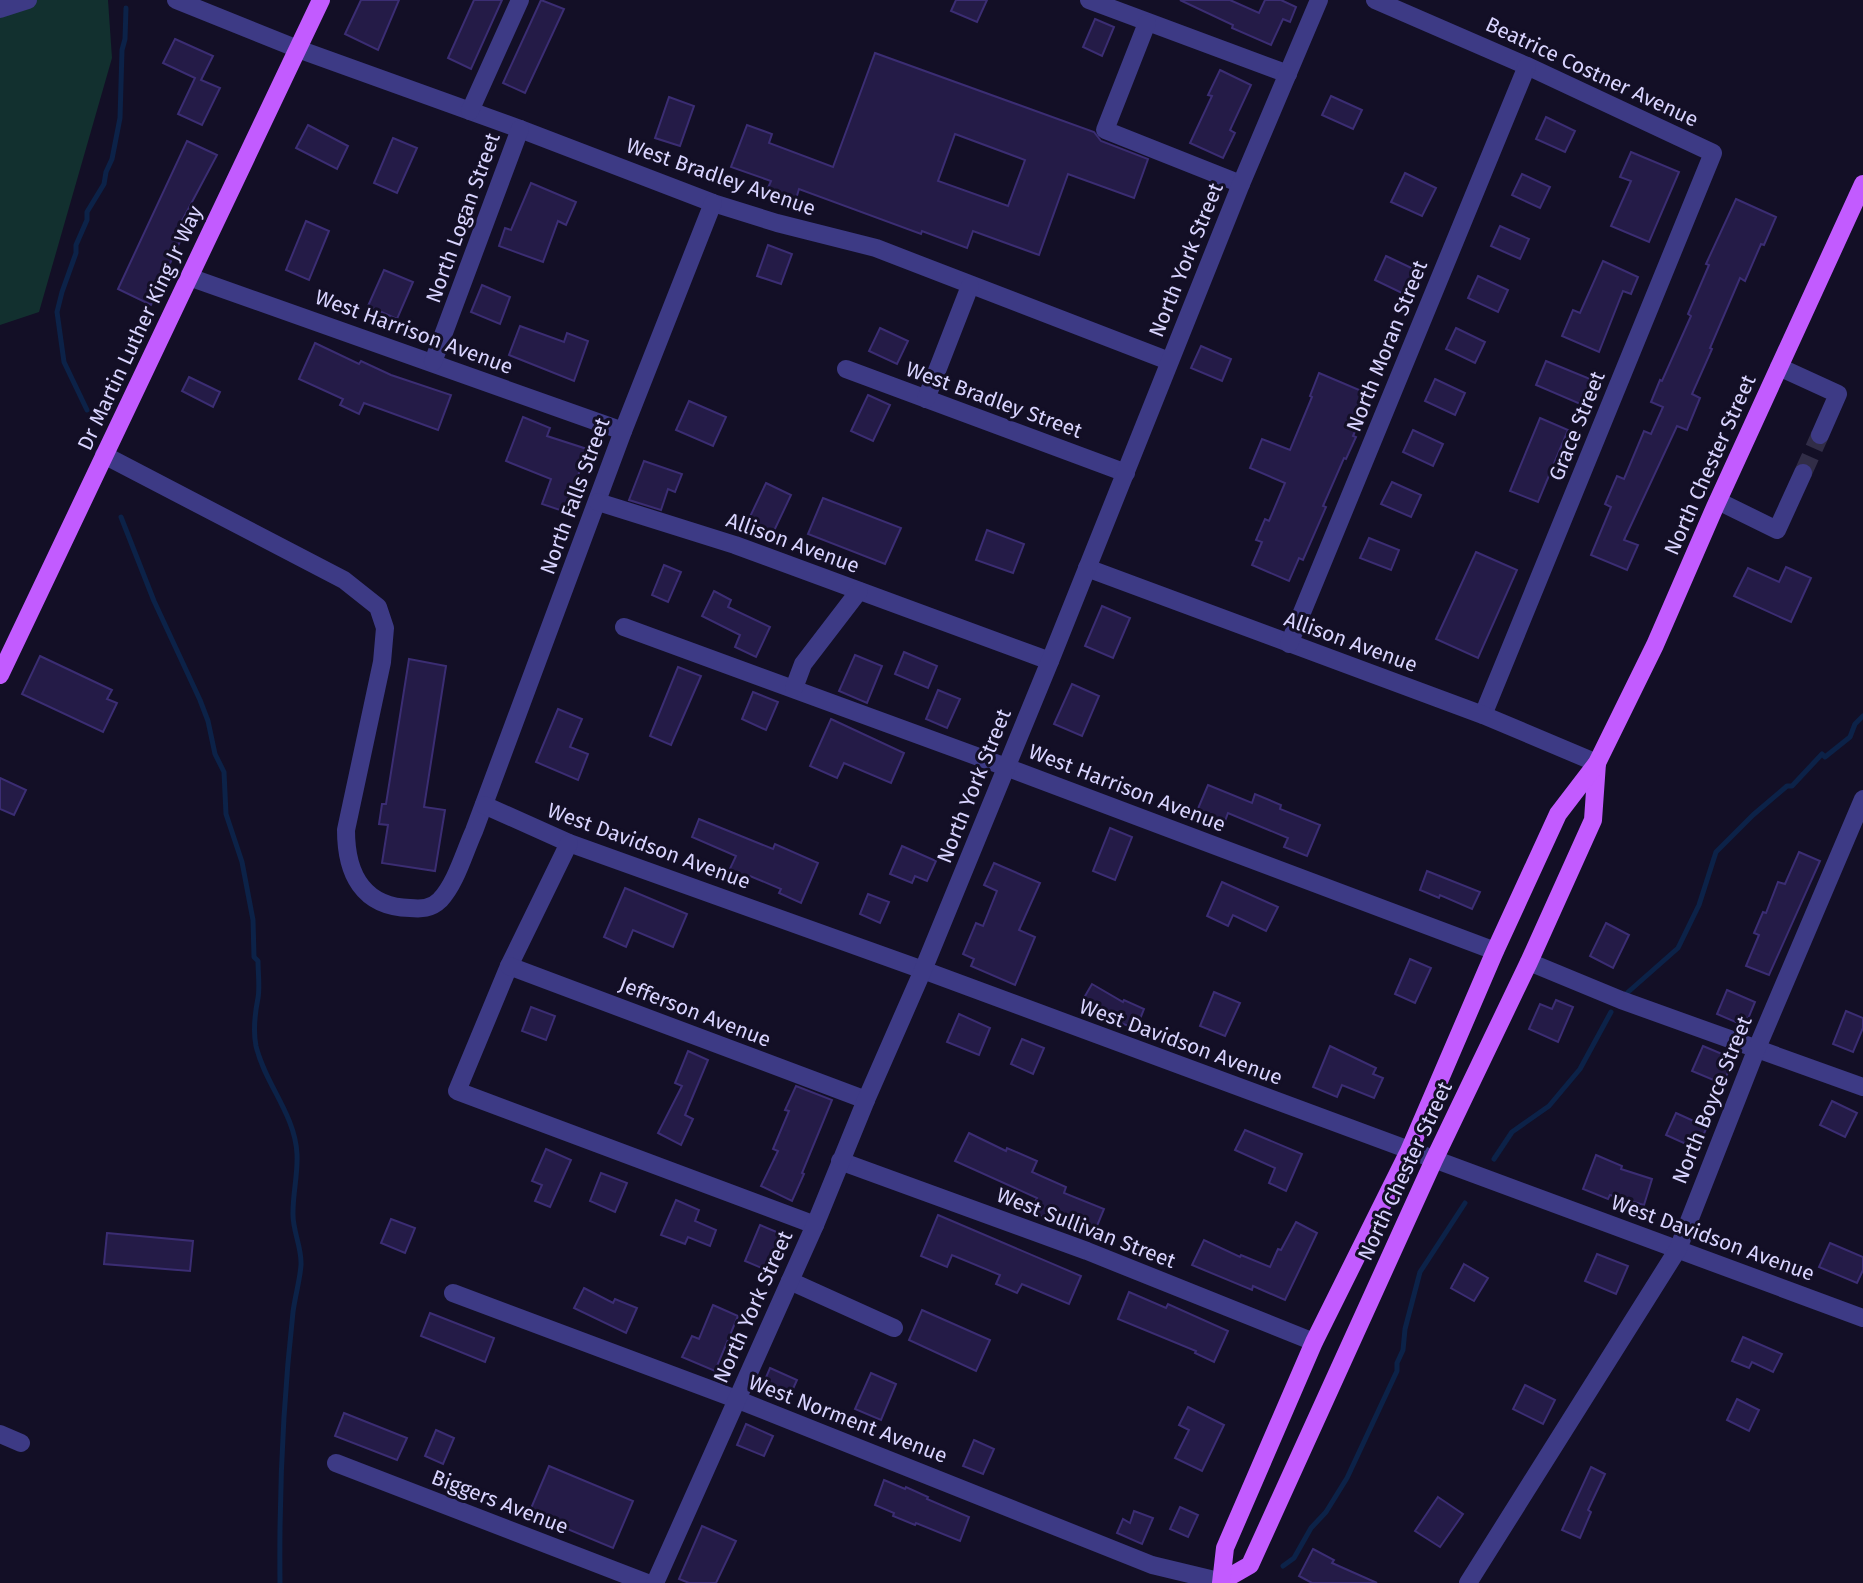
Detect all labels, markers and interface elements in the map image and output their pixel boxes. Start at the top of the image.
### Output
street label: Beatrice Costner Avenue [1481,11,1703,133]
street label: North Logan Street [420,129,506,307]
street label: West Bradley Avenue [623,132,819,222]
street label: North York Street [1143,179,1229,341]
street label: Dr Martin Luther King Jr Way [72,201,209,455]
street label: North Moran Street [1341,256,1433,435]
street label: West Harrison Avenue [311,284,517,380]
street label: West Bradley Street [902,356,1086,444]
street label: Grace Street [1543,367,1611,484]
street label: North Chester Street [1659,370,1762,559]
street label: North Falls Street [535,414,616,578]
street label: Allison Avenue [723,507,863,579]
street label: Allison Avenue [1281,606,1421,678]
street label: North York Street [931,705,1017,867]
street label: West Harrison Avenue [1025,738,1229,838]
street label: West Davidson Avenue [544,797,754,895]
street label: Jefferson Avenue [615,971,775,1053]
street label: West Davidson Avenue [1076,993,1286,1091]
street label: North Boyce Street [1666,1012,1758,1188]
street label: North Chester Street [1352,1077,1458,1265]
street label: West Sullivan Street [993,1182,1180,1274]
street label: West Davidson Avenue [1608,1189,1818,1287]
street label: North York Street [708,1226,798,1387]
street label: West Norment Avenue [745,1369,951,1469]
street label: Biggers Avenue [428,1464,572,1540]

